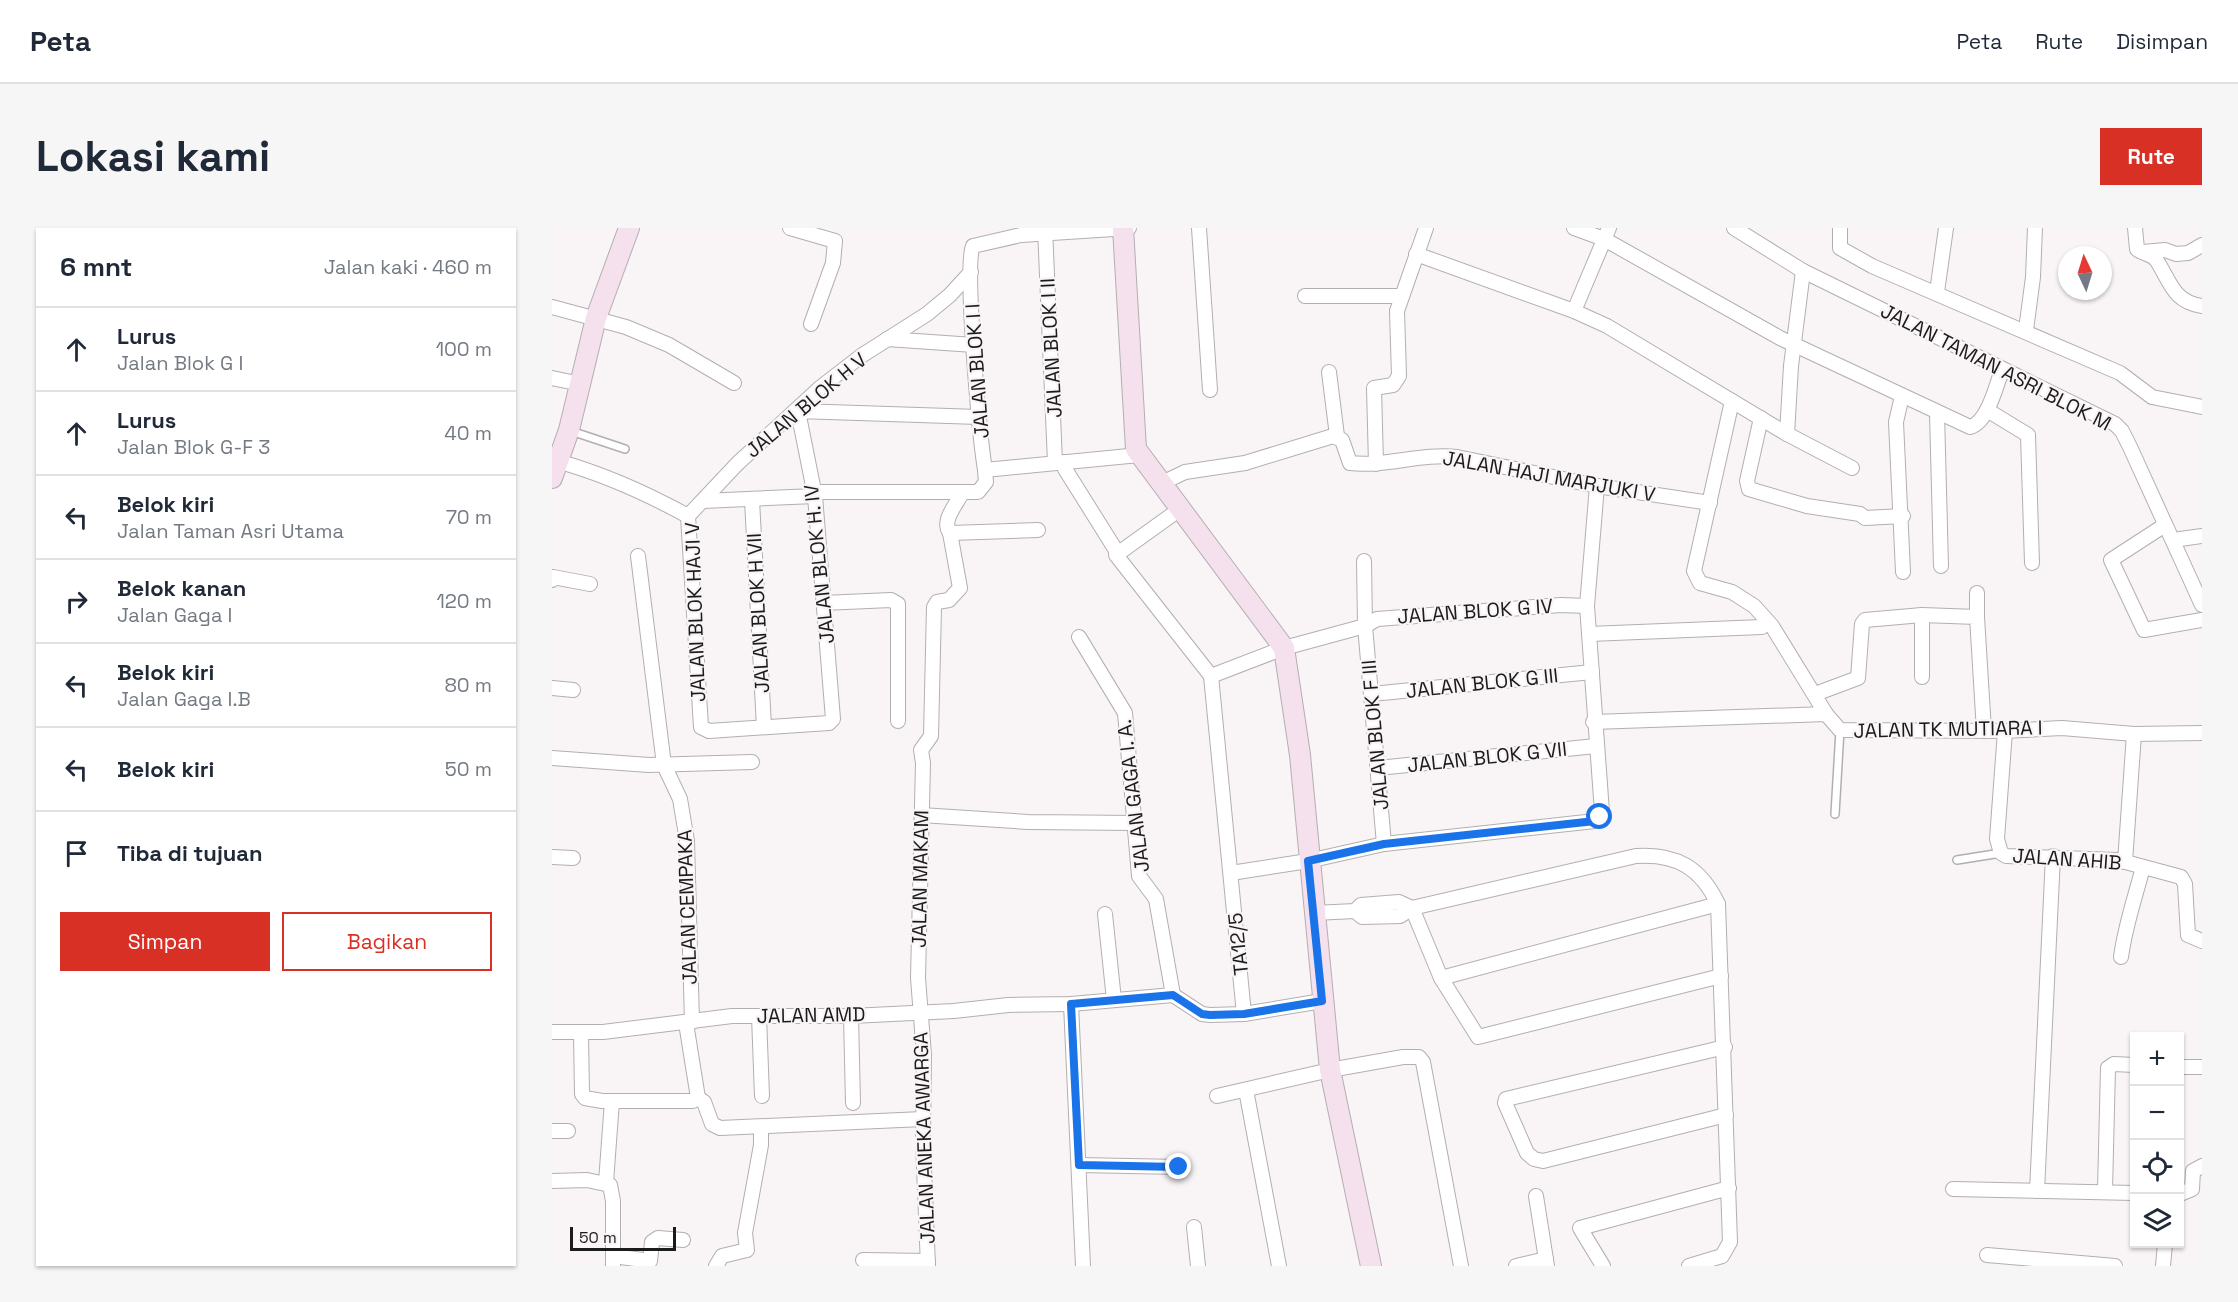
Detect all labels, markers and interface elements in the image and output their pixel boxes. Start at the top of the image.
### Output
text: Peta [30,23,91,59]
text: Peta [1956,28,2002,55]
text: Rute [2035,28,2083,55]
text: Disimpan [2116,28,2208,55]
button: Rute [2100,128,2202,185]
text: Lokasi kami [36,130,270,183]
north arrow [2058,246,2112,300]
text: 6 mnt [60,250,132,284]
text: Jalan kaki · 460 m [324,254,492,280]
street label: JALAN BLOK I II [1034,277,1068,419]
street label: JALAN TAMAN ASRI BLOK M [1876,297,2116,437]
street label: JALAN BLOK I I [959,303,995,439]
text: Lurus [117,322,176,350]
icon: ahead [60,333,93,366]
text: 100 m [436,336,492,362]
street label: JALAN BLOK H V [740,347,872,463]
text: Jalan Blok G I [117,350,243,376]
text: Lurus [117,406,176,434]
icon: ahead [60,417,93,450]
text: 40 m [444,420,492,446]
text: Jalan Blok G-F 3 [117,434,270,460]
street label: JALAN HAJI MARJUKI V [1441,444,1657,508]
street label: JALAN BLOK H. IV [798,483,840,645]
text: Belok kiri [117,490,214,518]
icon: left [60,501,93,534]
text: 70 m [446,504,492,530]
text: Jalan Taman Asri Utama [117,518,344,544]
street label: JALAN BLOK HAJI V [679,522,711,702]
street label: JALAN BLOK H VII [741,532,775,694]
text: Belok kanan [117,574,246,602]
icon: right [60,585,93,618]
text: 120 m [436,588,492,614]
street label: JALAN BLOK G IV [1396,593,1554,629]
text: Jalan Gaga I [117,602,232,628]
text: Belok kiri [117,658,214,686]
street label: JALAN BLOK F III [1355,659,1395,811]
street label: JALAN BLOK G III [1404,662,1560,704]
icon: left [60,669,93,702]
text: 80 m [444,672,492,698]
text: Jalan Gaga I.B [117,686,251,712]
street label: JALAN TK MUTIARA I [1853,714,2043,744]
street label: JALAN GAGA I. A. [1111,718,1155,874]
street label: JALAN BLOK G VII [1406,736,1568,778]
icon: left [60,753,93,786]
text: Belok kiri [117,755,214,783]
text: 50 m [445,756,492,782]
route start [1586,803,1612,829]
street label: JALAN MAKAM [906,810,934,948]
street label: JALAN CEMPAKA [671,828,703,985]
icon: arrive [60,837,93,870]
text: Tiba di tujuan [117,839,263,867]
street label: JALAN AHIB [2012,842,2122,876]
street label: TA12/5 [1222,911,1254,977]
button: Simpan [60,912,270,971]
button: Bagikan [282,912,492,971]
street label: JALAN AMD [756,1001,866,1029]
street label: JALAN ANEKA AWARGA [907,1031,941,1244]
map controls [2130,1032,2184,1248]
button: + [2130,1032,2184,1086]
button: − [2130,1086,2184,1140]
button: locate [2130,1140,2184,1194]
route end [1165,1153,1191,1179]
button: layers [2130,1194,2184,1248]
scale bar [570,1224,676,1252]
text: 50 m [579,1227,617,1248]

